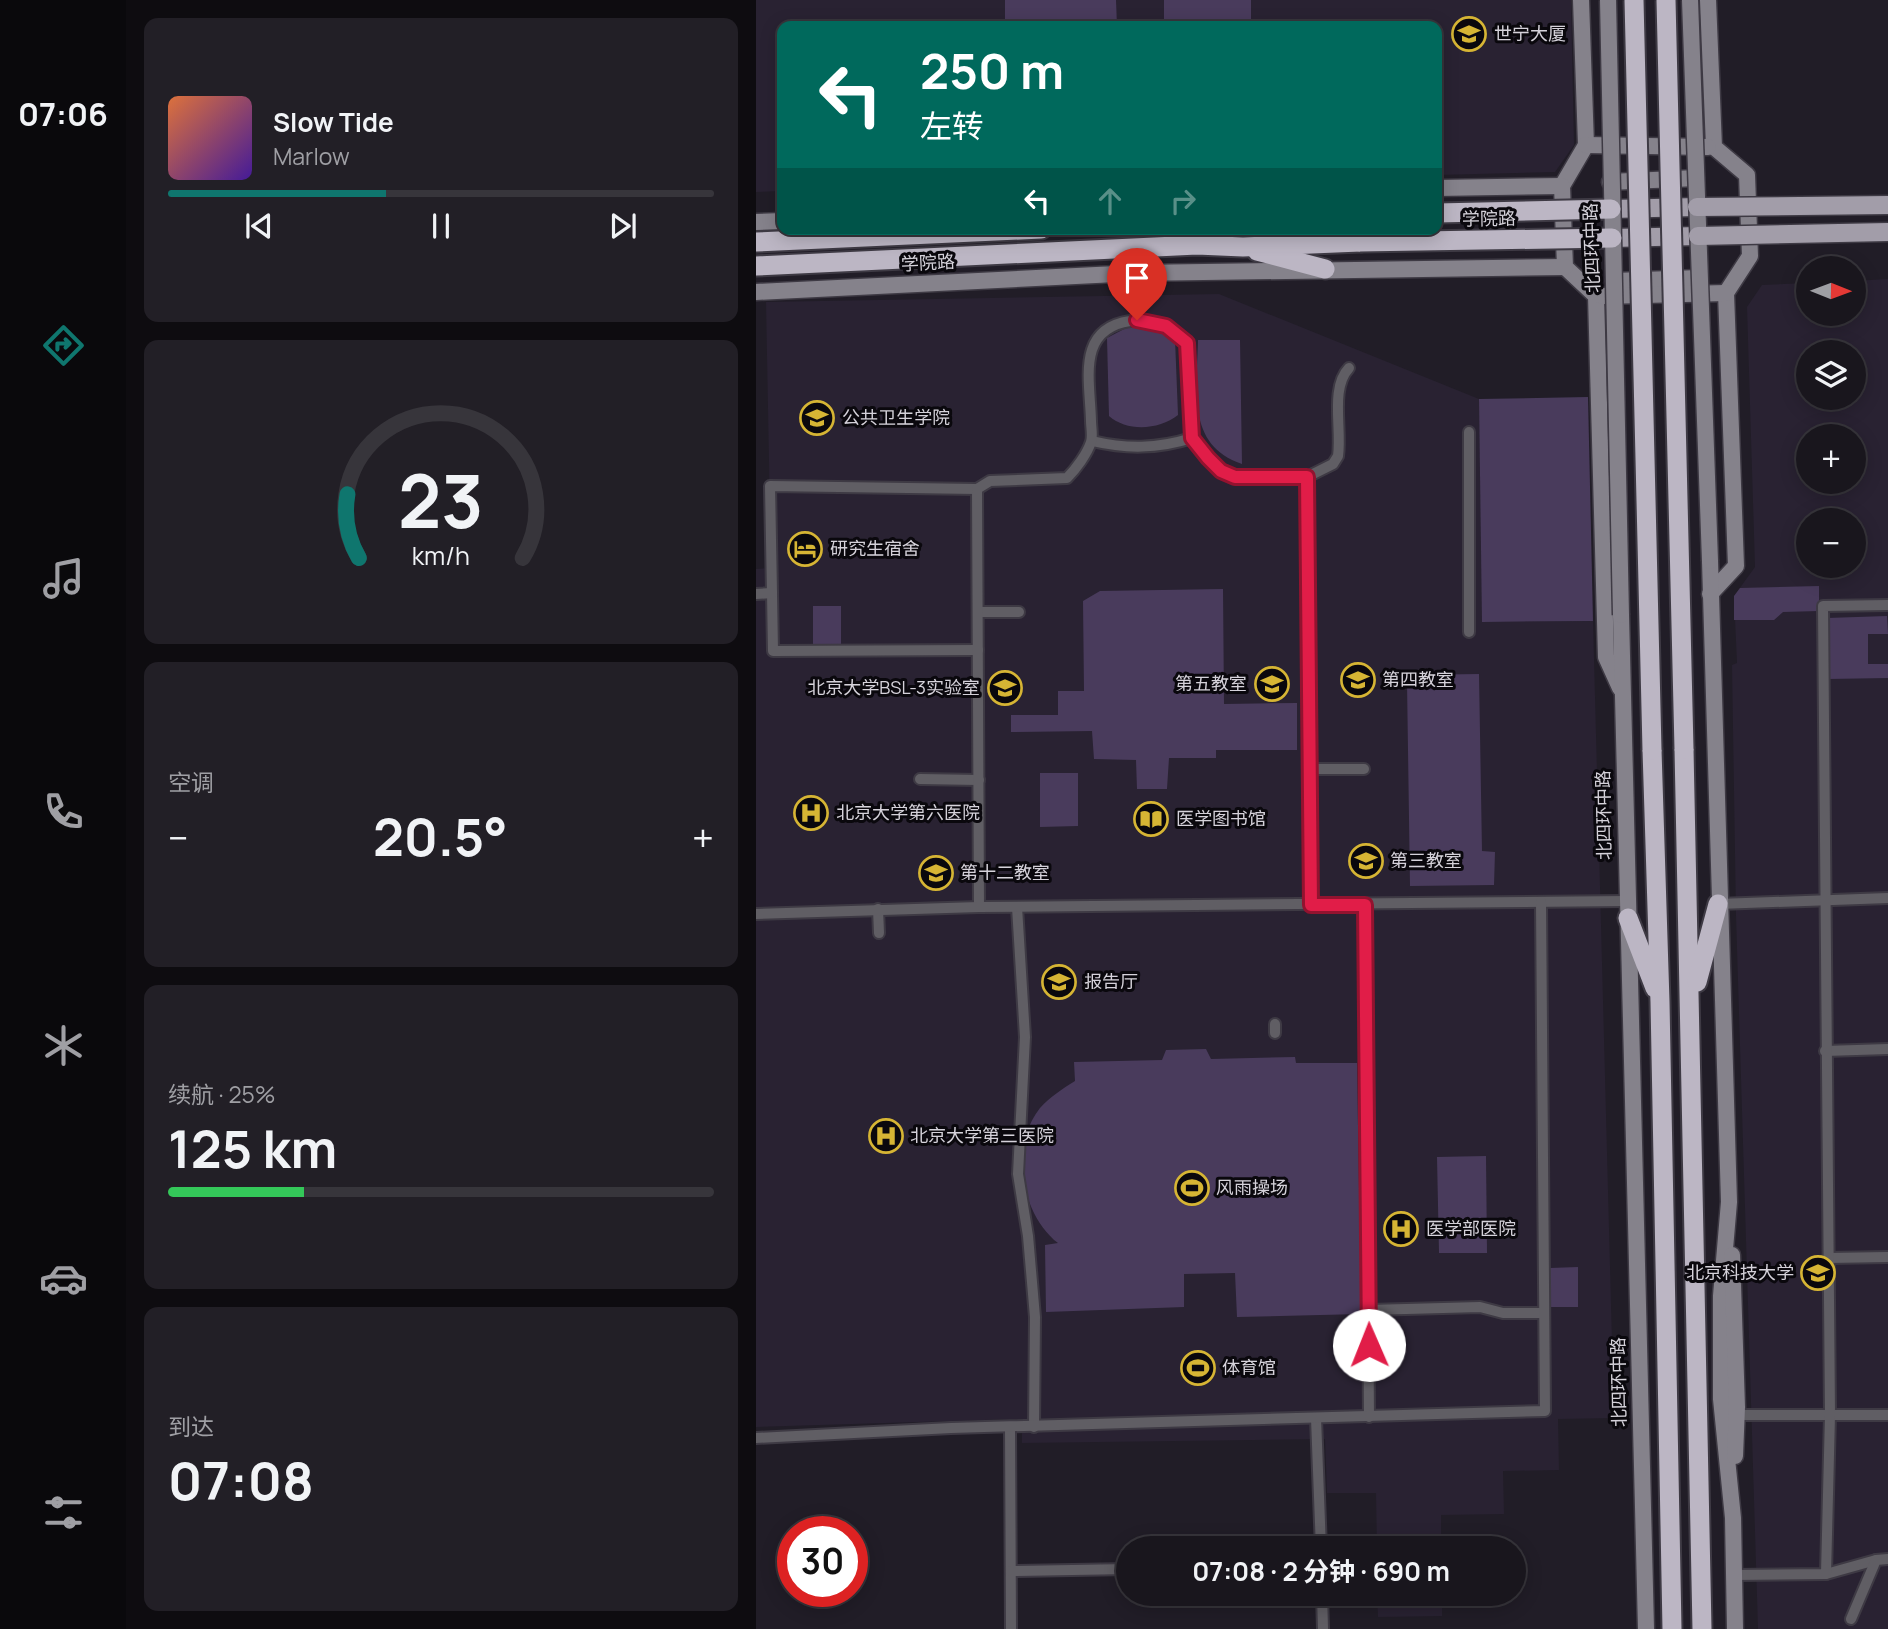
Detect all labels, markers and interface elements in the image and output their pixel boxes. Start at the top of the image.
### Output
school or university icon: 世宁大厦 [1450,15,1488,53]
place label: 世宁大厦 [1494,21,1566,45]
text: 250 m [920,37,1064,104]
icon: left [805,49,896,140]
text: 07:06 [18,92,108,136]
text: Slow Tide [273,104,394,140]
text: 左转 [920,104,984,148]
text: Marlow [273,140,350,172]
icon: left [1018,182,1056,220]
icon: ahead [1091,182,1129,220]
icon: right [1164,182,1202,220]
street label: 北四环中路 [1577,203,1605,293]
street label: 学院路 [1462,206,1516,230]
icon: previous [240,207,278,245]
icon: pause [422,207,460,245]
icon: next [604,207,642,245]
pin [1107,248,1167,320]
street label: 学院路 [900,249,956,275]
north arrow [1796,256,1866,326]
map controls [1796,256,1866,578]
icon: arrive [1118,259,1156,297]
icon: directions [39,321,88,370]
button: layers [1796,340,1866,410]
school or university icon: 公共卫生学院 [798,399,836,437]
place label: 公共卫生学院 [842,405,950,429]
button: + [1796,424,1866,494]
text: 23 [398,451,484,551]
button: − [1796,508,1866,578]
hotel icon: 研究生宿舍 [786,530,824,568]
place label: 研究生宿舍 [830,536,920,560]
text: km/h [412,538,470,573]
icon: music [39,554,88,603]
school or university icon: 第四教室 [1339,661,1377,699]
school or university icon: 第五教室 [1253,665,1291,703]
place label: 第四教室 [1382,667,1454,691]
school or university icon: 北京大学BSL-3实验室 [986,669,1024,707]
place label: 第五教室 [1175,671,1247,695]
place label: 北京大学BSL-3实验室 [807,675,980,699]
text: 空调 [168,766,214,798]
street label: 北四环中路 [1590,770,1616,860]
icon: phone [39,787,88,836]
hospital icon: 北京大学第六医院 [792,794,830,832]
place label: 北京大学第六医院 [836,800,980,824]
library icon: 医学图书馆 [1132,800,1170,838]
text: 20.5° [373,801,508,872]
place label: 医学图书馆 [1176,806,1266,830]
text: − [168,811,189,863]
text: + [692,811,714,863]
school or university icon: 第三教室 [1347,842,1385,880]
place label: 第三教室 [1390,848,1462,872]
school or university icon: 第十二教室 [917,854,955,892]
place label: 第十二教室 [960,860,1050,884]
school or university icon: 报告厅 [1040,963,1078,1001]
place label: 报告厅 [1084,969,1138,993]
icon: climate [39,1021,88,1070]
text: 续航 · 25% [168,1078,276,1110]
text: 125 km [168,1113,337,1184]
hospital icon: 北京大学第三医院 [867,1117,905,1155]
place label: 北京大学第三医院 [910,1123,1054,1147]
sports icon: 风雨操场 [1173,1169,1211,1207]
place label: 风雨操场 [1216,1175,1288,1199]
hospital icon: 医学部医院 [1382,1210,1420,1248]
place label: 医学部医院 [1426,1216,1516,1240]
icon: car [39,1254,88,1303]
school or university icon: 北京科技大学 [1799,1254,1837,1292]
place label: 北京科技大学 [1686,1260,1794,1284]
position arrow [1332,1308,1406,1382]
street label: 北四环中路 [1605,1337,1631,1427]
sports icon: 体育馆 [1179,1349,1217,1387]
place label: 体育馆 [1222,1355,1276,1379]
text: 到达 [168,1410,214,1442]
text: 07:08 [168,1445,314,1516]
icon: filters [39,1488,88,1537]
speed limit sign: 30 [777,1516,868,1607]
text: 07:08 · 2 分钟 · 690 m [1192,1553,1450,1589]

